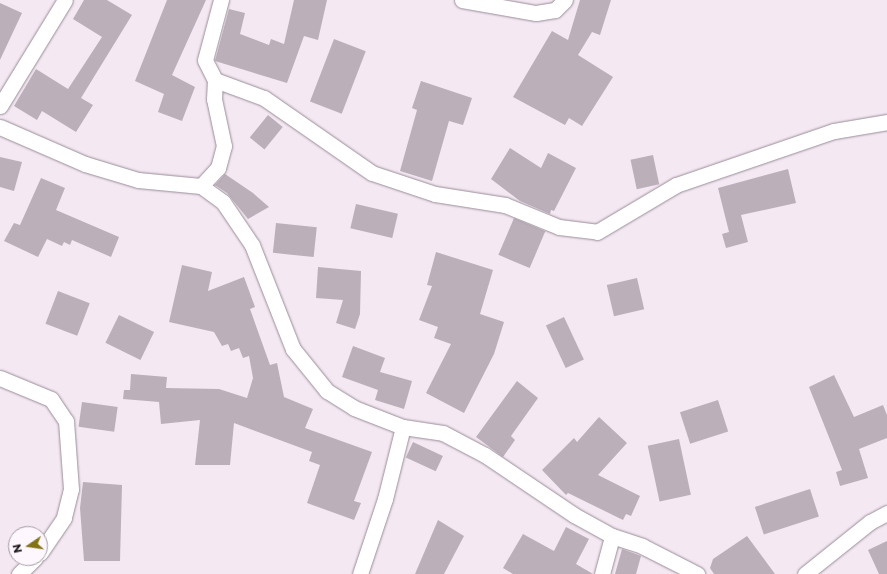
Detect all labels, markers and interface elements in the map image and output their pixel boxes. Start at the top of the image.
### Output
north arrow [8,526,48,566]
text: N [9,543,25,554]

